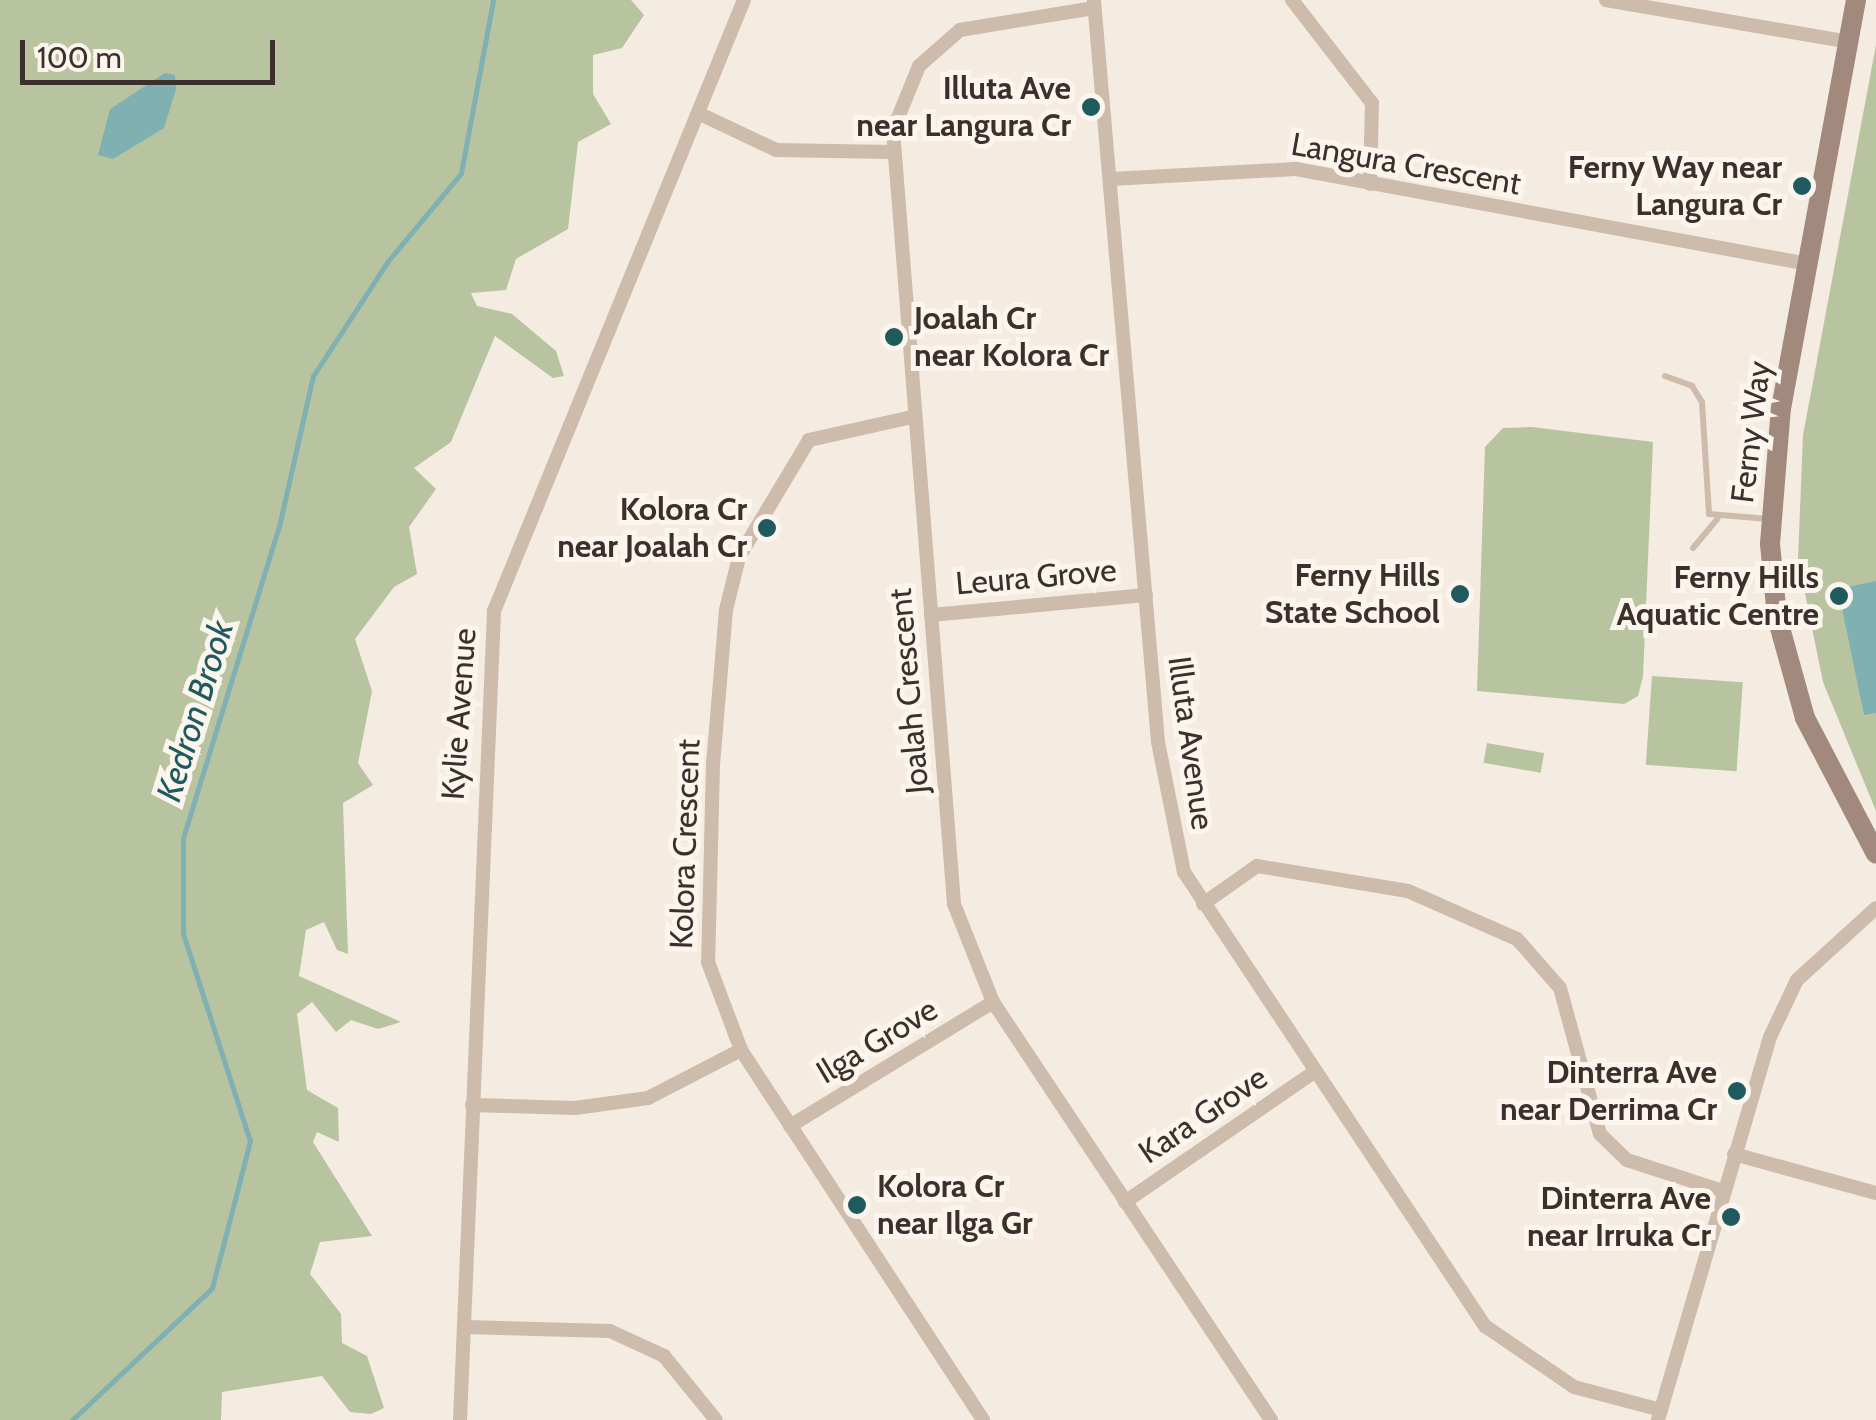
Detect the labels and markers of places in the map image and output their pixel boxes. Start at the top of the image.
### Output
place label: Illuta Ave near Langura Cr [856,70,1071,145]
marker: Illuta Ave near Langura Cr [1080,96,1102,118]
place label: Ferny Way near Langura Cr [1568,149,1782,224]
marker: Ferny Way near Langura Cr [1791,175,1813,197]
place label: Joalah Cr near Kolora Cr [914,300,1109,375]
marker: Joalah Cr near Kolora Cr [883,326,905,348]
place label: Kolora Cr near Joalah Cr [557,491,747,566]
marker: Kolora Cr near Joalah Cr [756,517,778,539]
place label: Ferny Hills State School [1265,557,1440,632]
place label: Ferny Hills Aquatic Centre [1616,559,1819,634]
marker: Ferny Hills State School [1449,583,1471,605]
marker: Ferny Hills Aquatic Centre [1828,585,1850,607]
place label: Dinterra Ave near Derrima Cr [1500,1054,1717,1129]
marker: Dinterra Ave near Derrima Cr [1726,1080,1748,1102]
place label: Kolora Cr near Ilga Gr [877,1168,1033,1243]
place label: Dinterra Ave near Irruka Cr [1527,1180,1711,1255]
marker: Kolora Cr near Ilga Gr [846,1194,868,1216]
marker: Dinterra Ave near Irruka Cr [1720,1206,1742,1228]

